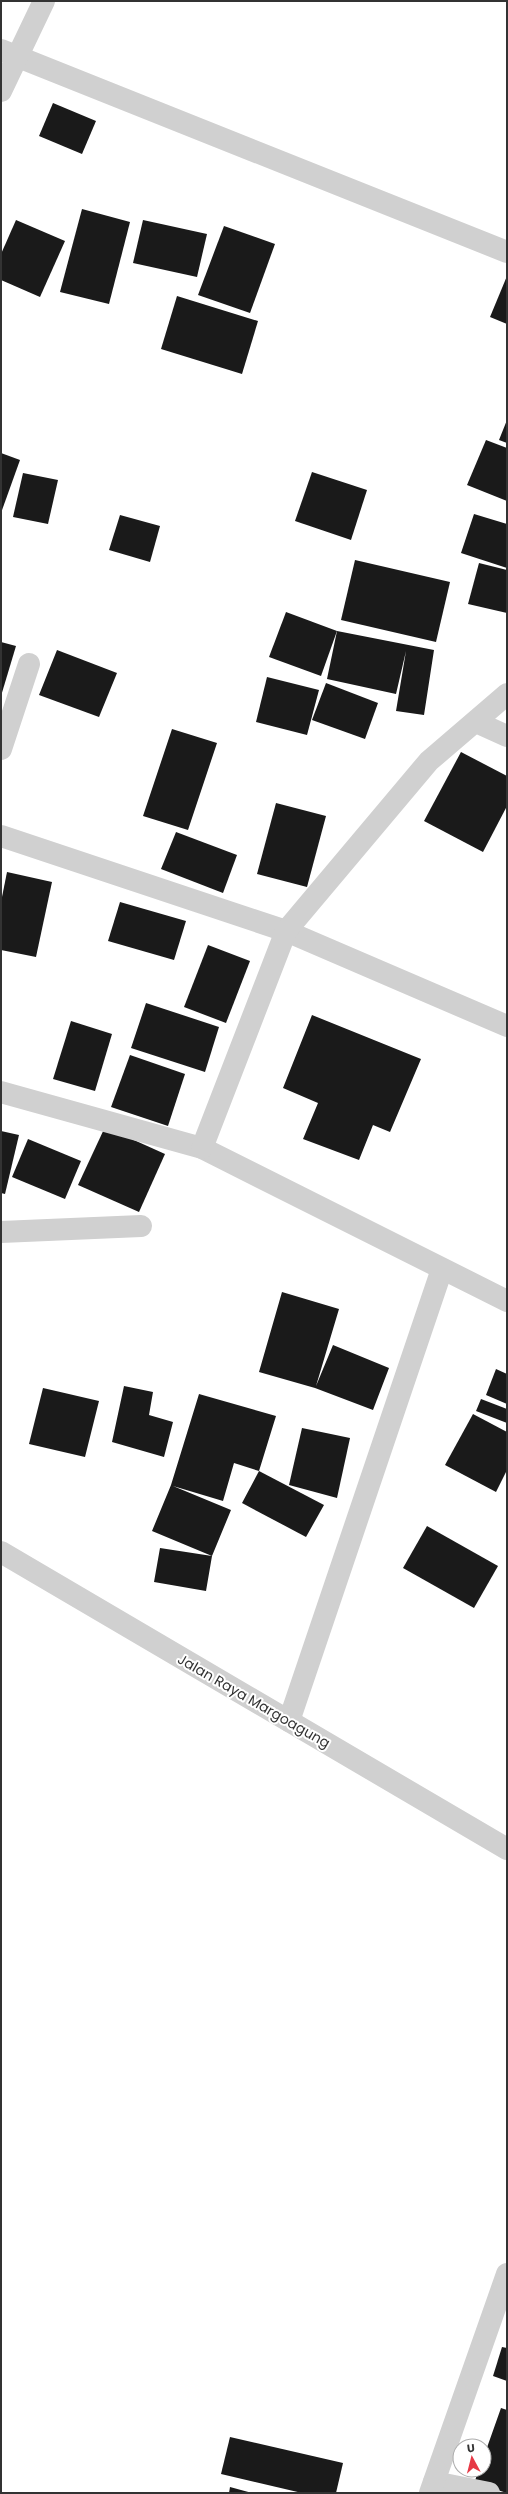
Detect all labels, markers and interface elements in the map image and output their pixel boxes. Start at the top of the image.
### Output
street label: Jalan Raya Margoagung [174,1649,334,1753]
north arrow [452,2438,492,2478]
text: U [466,2440,476,2456]

